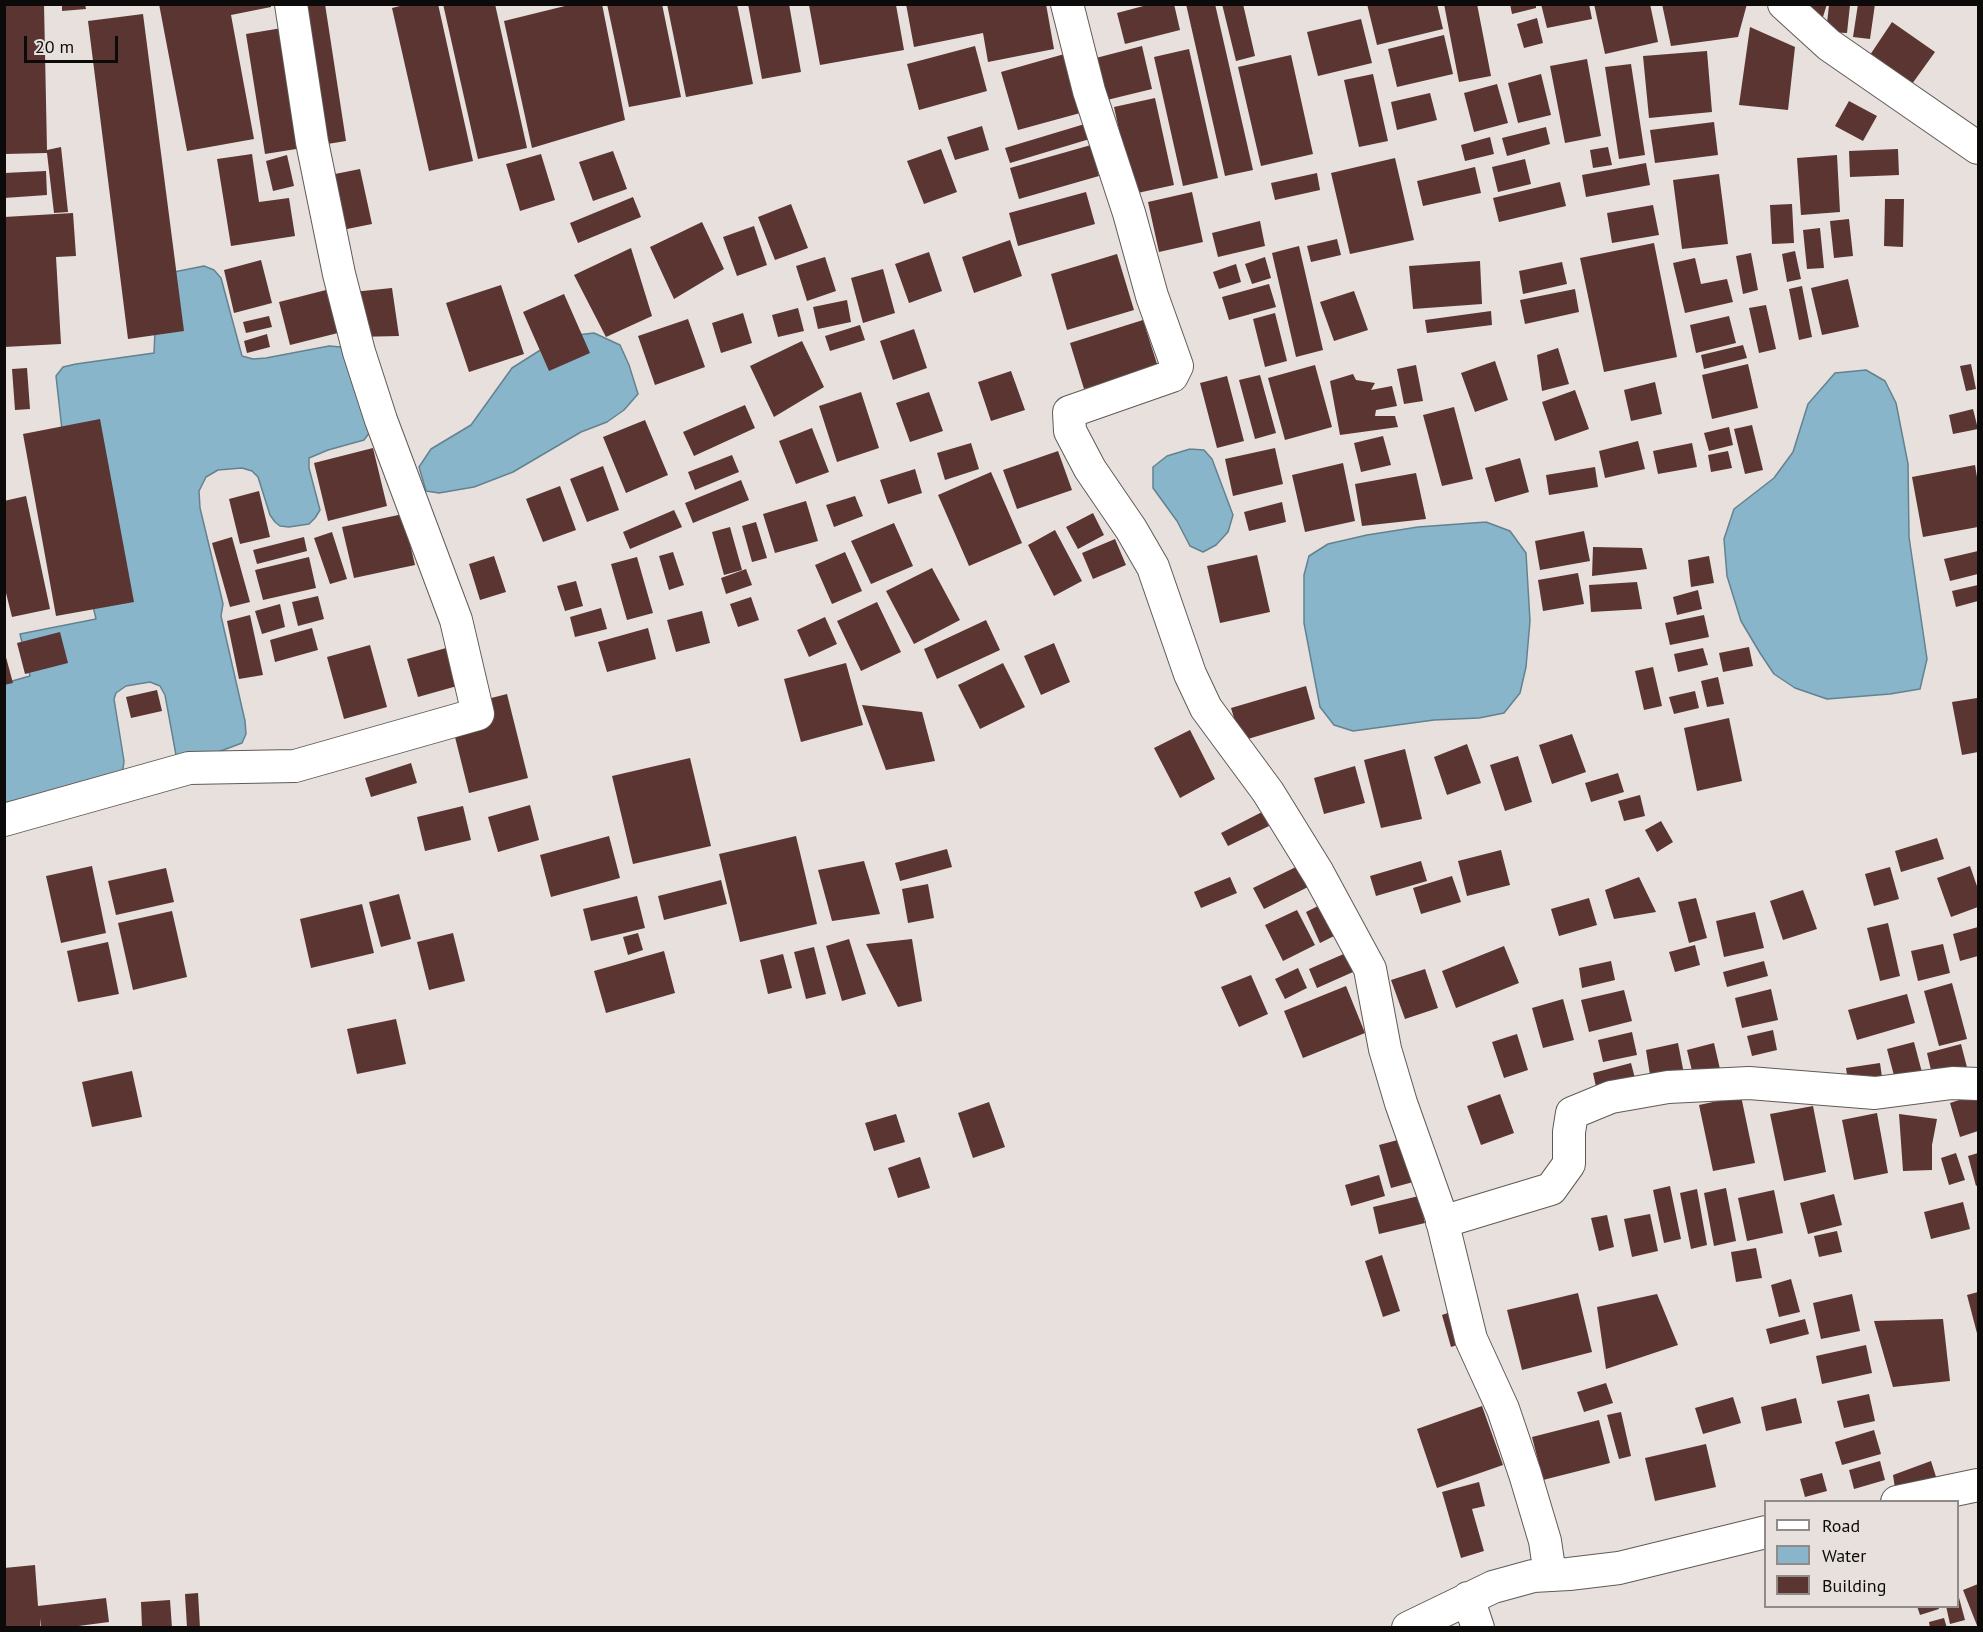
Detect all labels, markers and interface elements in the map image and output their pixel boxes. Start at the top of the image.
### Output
scale bar [27,24,122,62]
text: 20 m [35,35,74,58]
legend [1764,1500,1959,1608]
text: Road [1822,1514,1860,1537]
text: Water [1822,1544,1866,1567]
text: Building [1822,1574,1886,1597]

